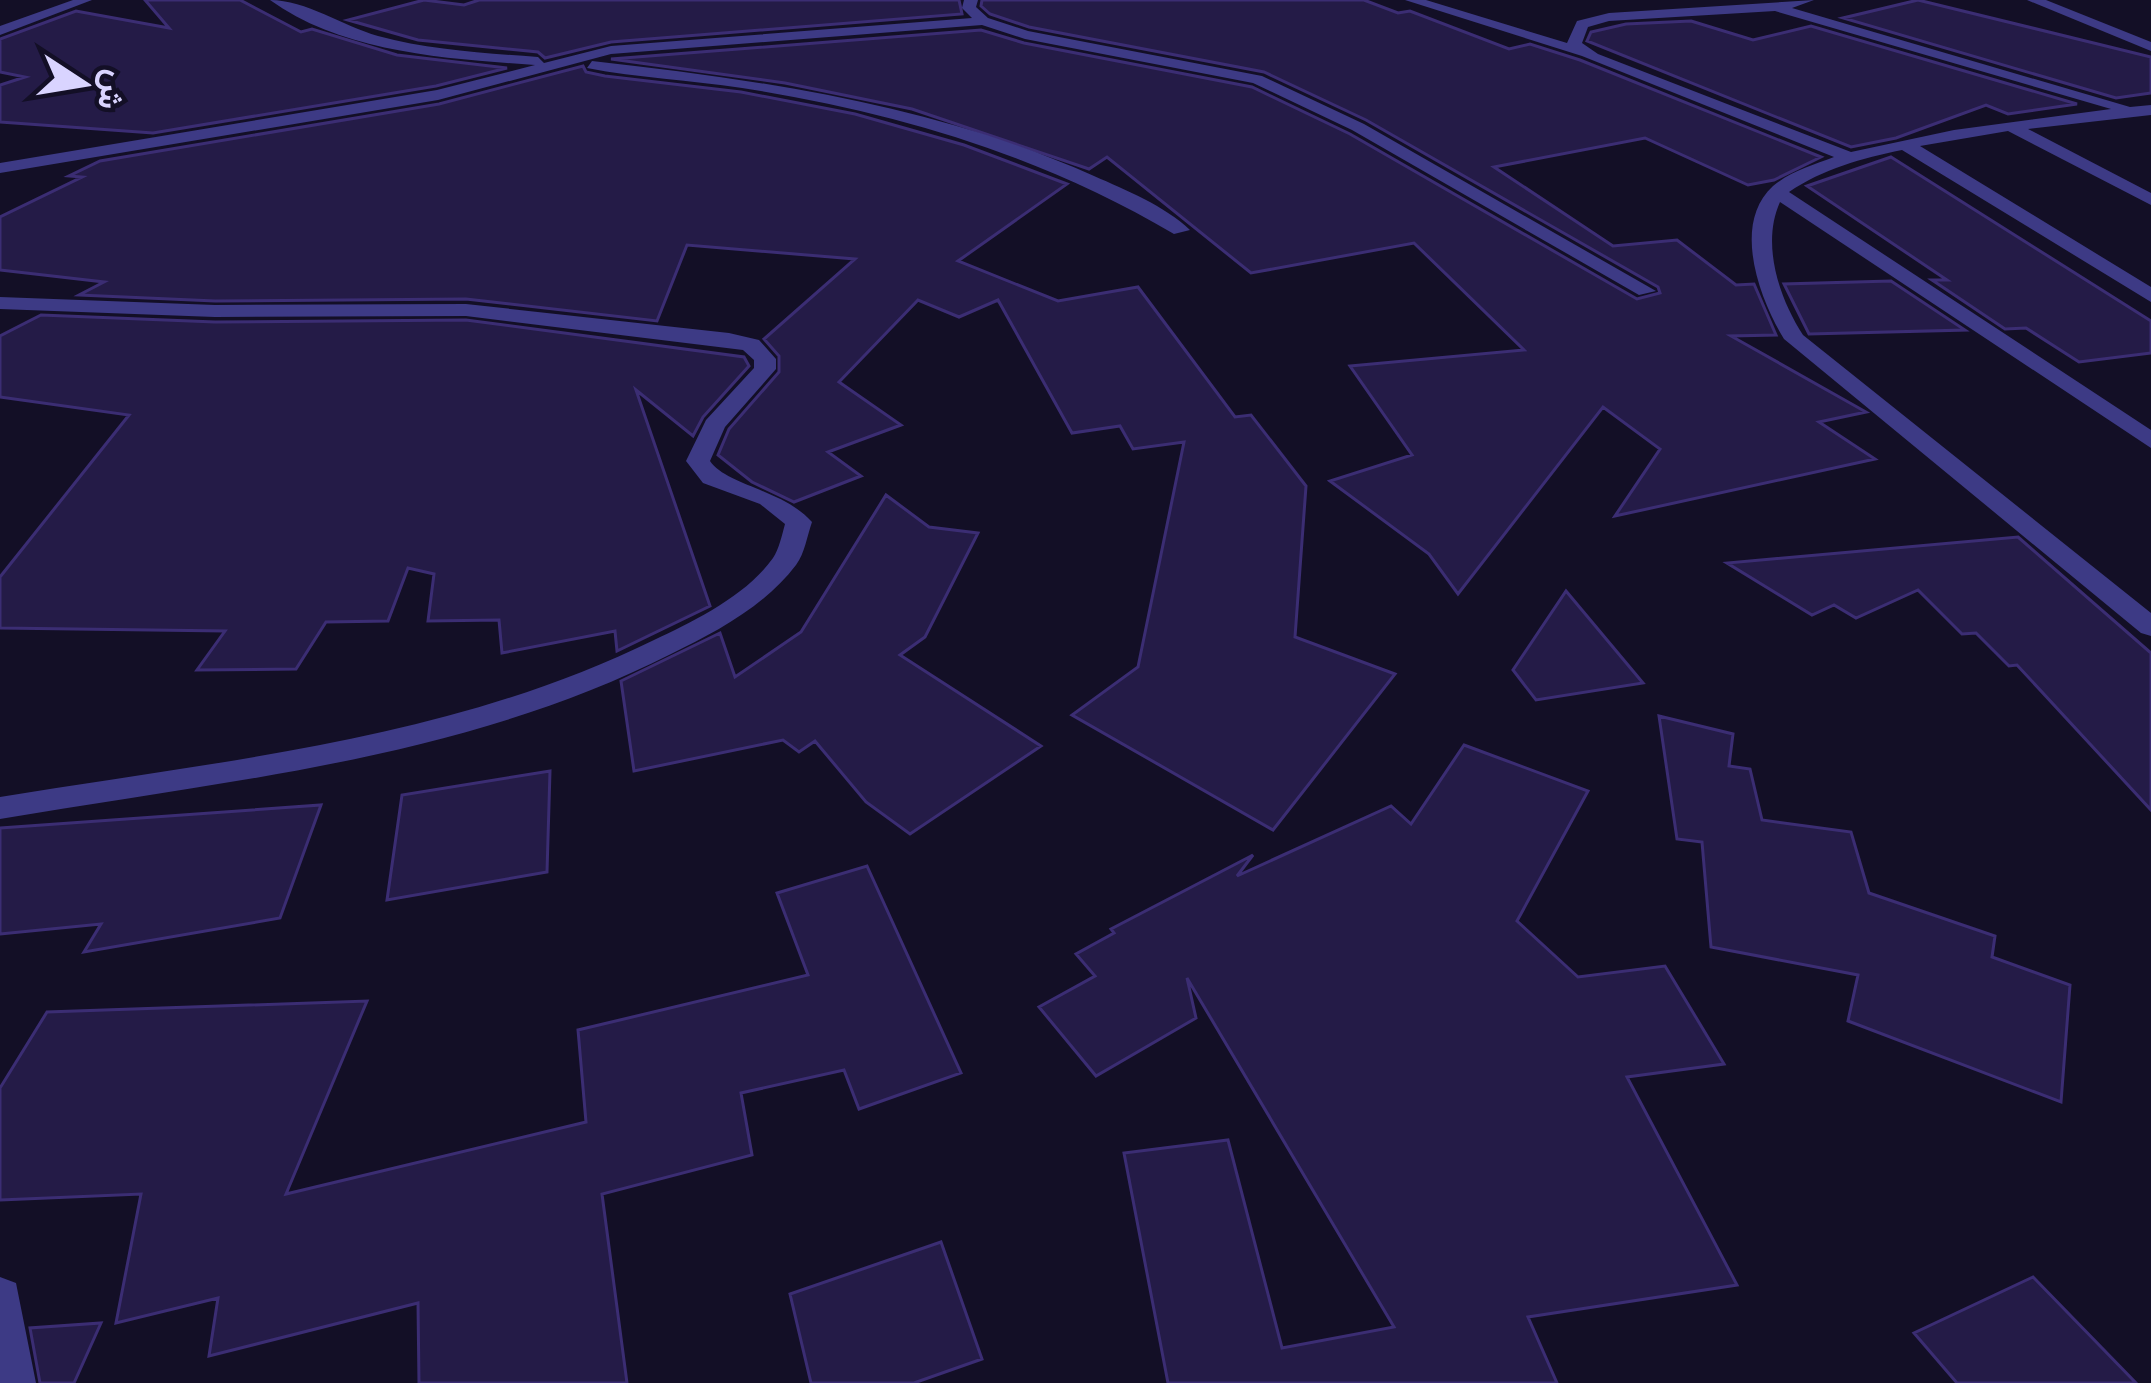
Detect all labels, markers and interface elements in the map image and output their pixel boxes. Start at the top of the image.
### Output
north arrow [24,24,144,144]
text: ش [89,66,131,113]

